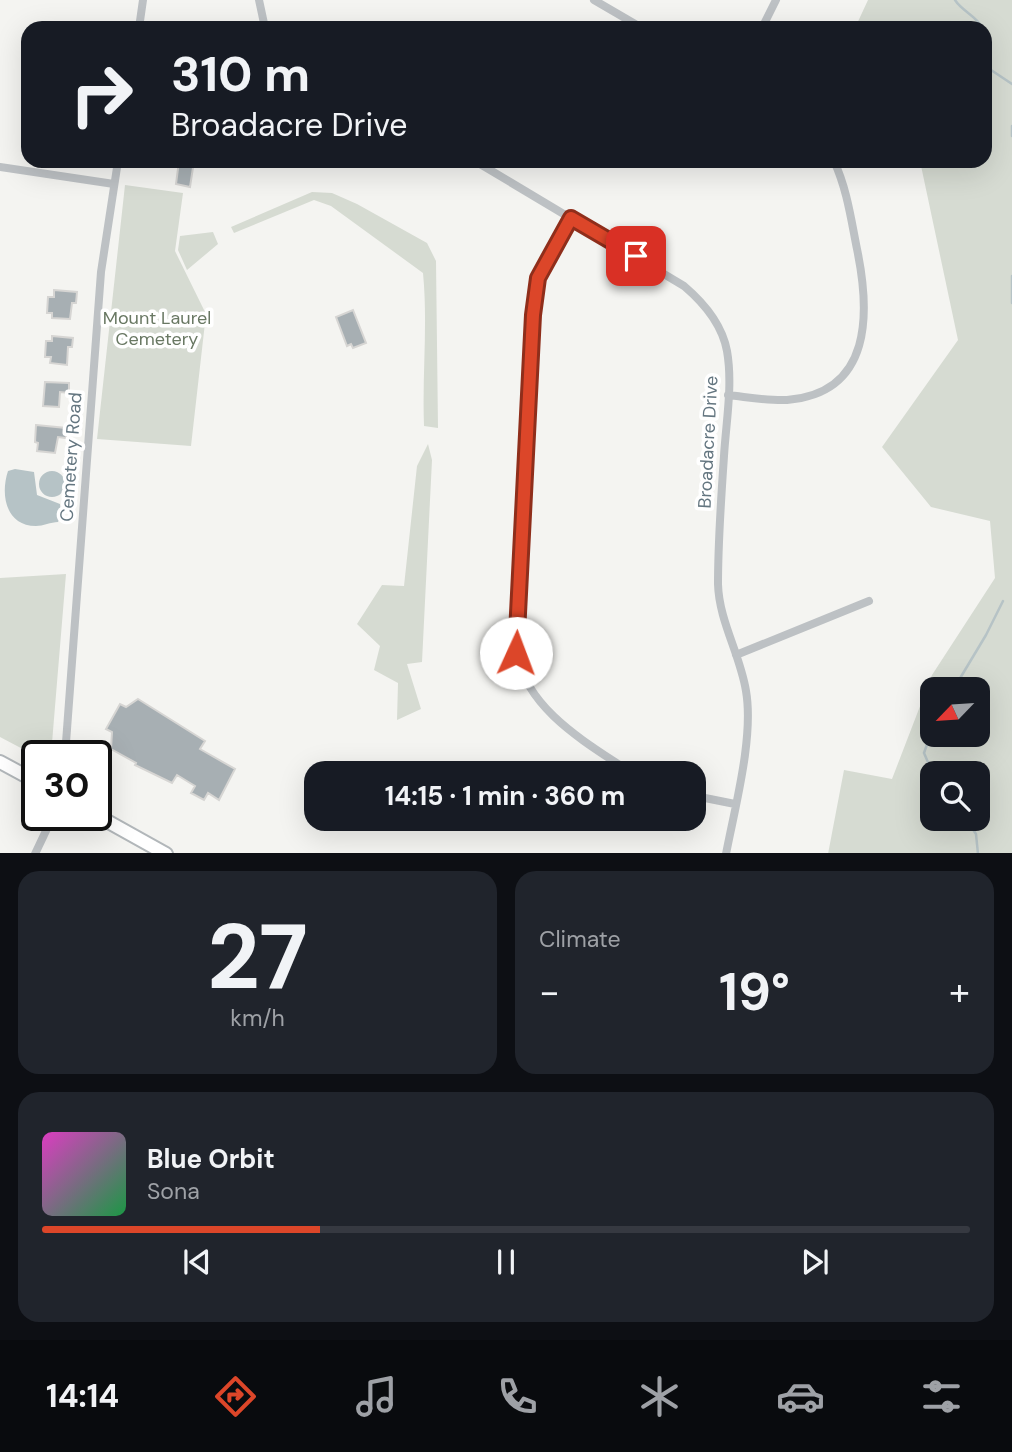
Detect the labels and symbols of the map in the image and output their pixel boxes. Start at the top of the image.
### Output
pin [606,226,666,286]
park label: Mount Laurel Cemetery [103,306,211,351]
street label: Broadacre Drive [693,375,723,509]
street label: Cemetery Road [55,392,87,522]
position arrow [479,616,553,690]
north arrow [920,677,990,747]
speed limit sign: 30 [21,740,112,831]

